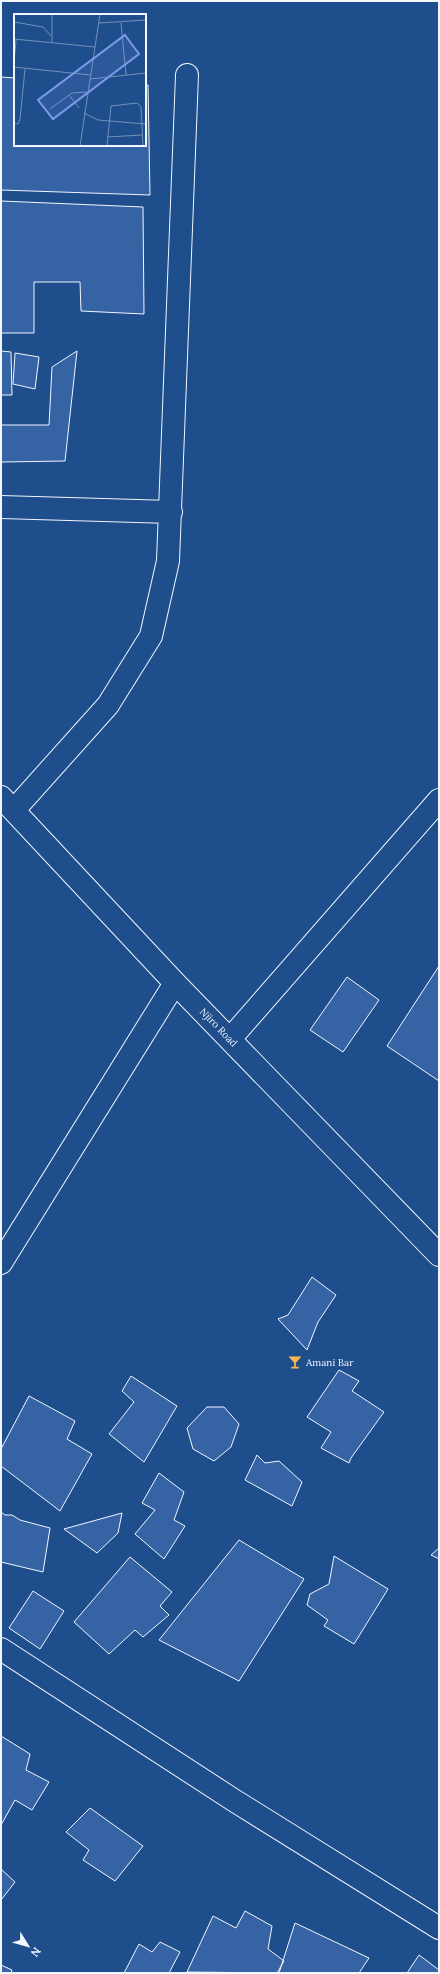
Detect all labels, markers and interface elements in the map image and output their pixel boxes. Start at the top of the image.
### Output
inset map [14,14,146,146]
street label: Njiro Road [197,1005,240,1049]
bar icon: Amani Bar [287,1354,303,1370]
place label: Amani Bar [305,1356,354,1369]
north arrow [8,1926,48,1966]
text: N [28,1944,44,1960]

